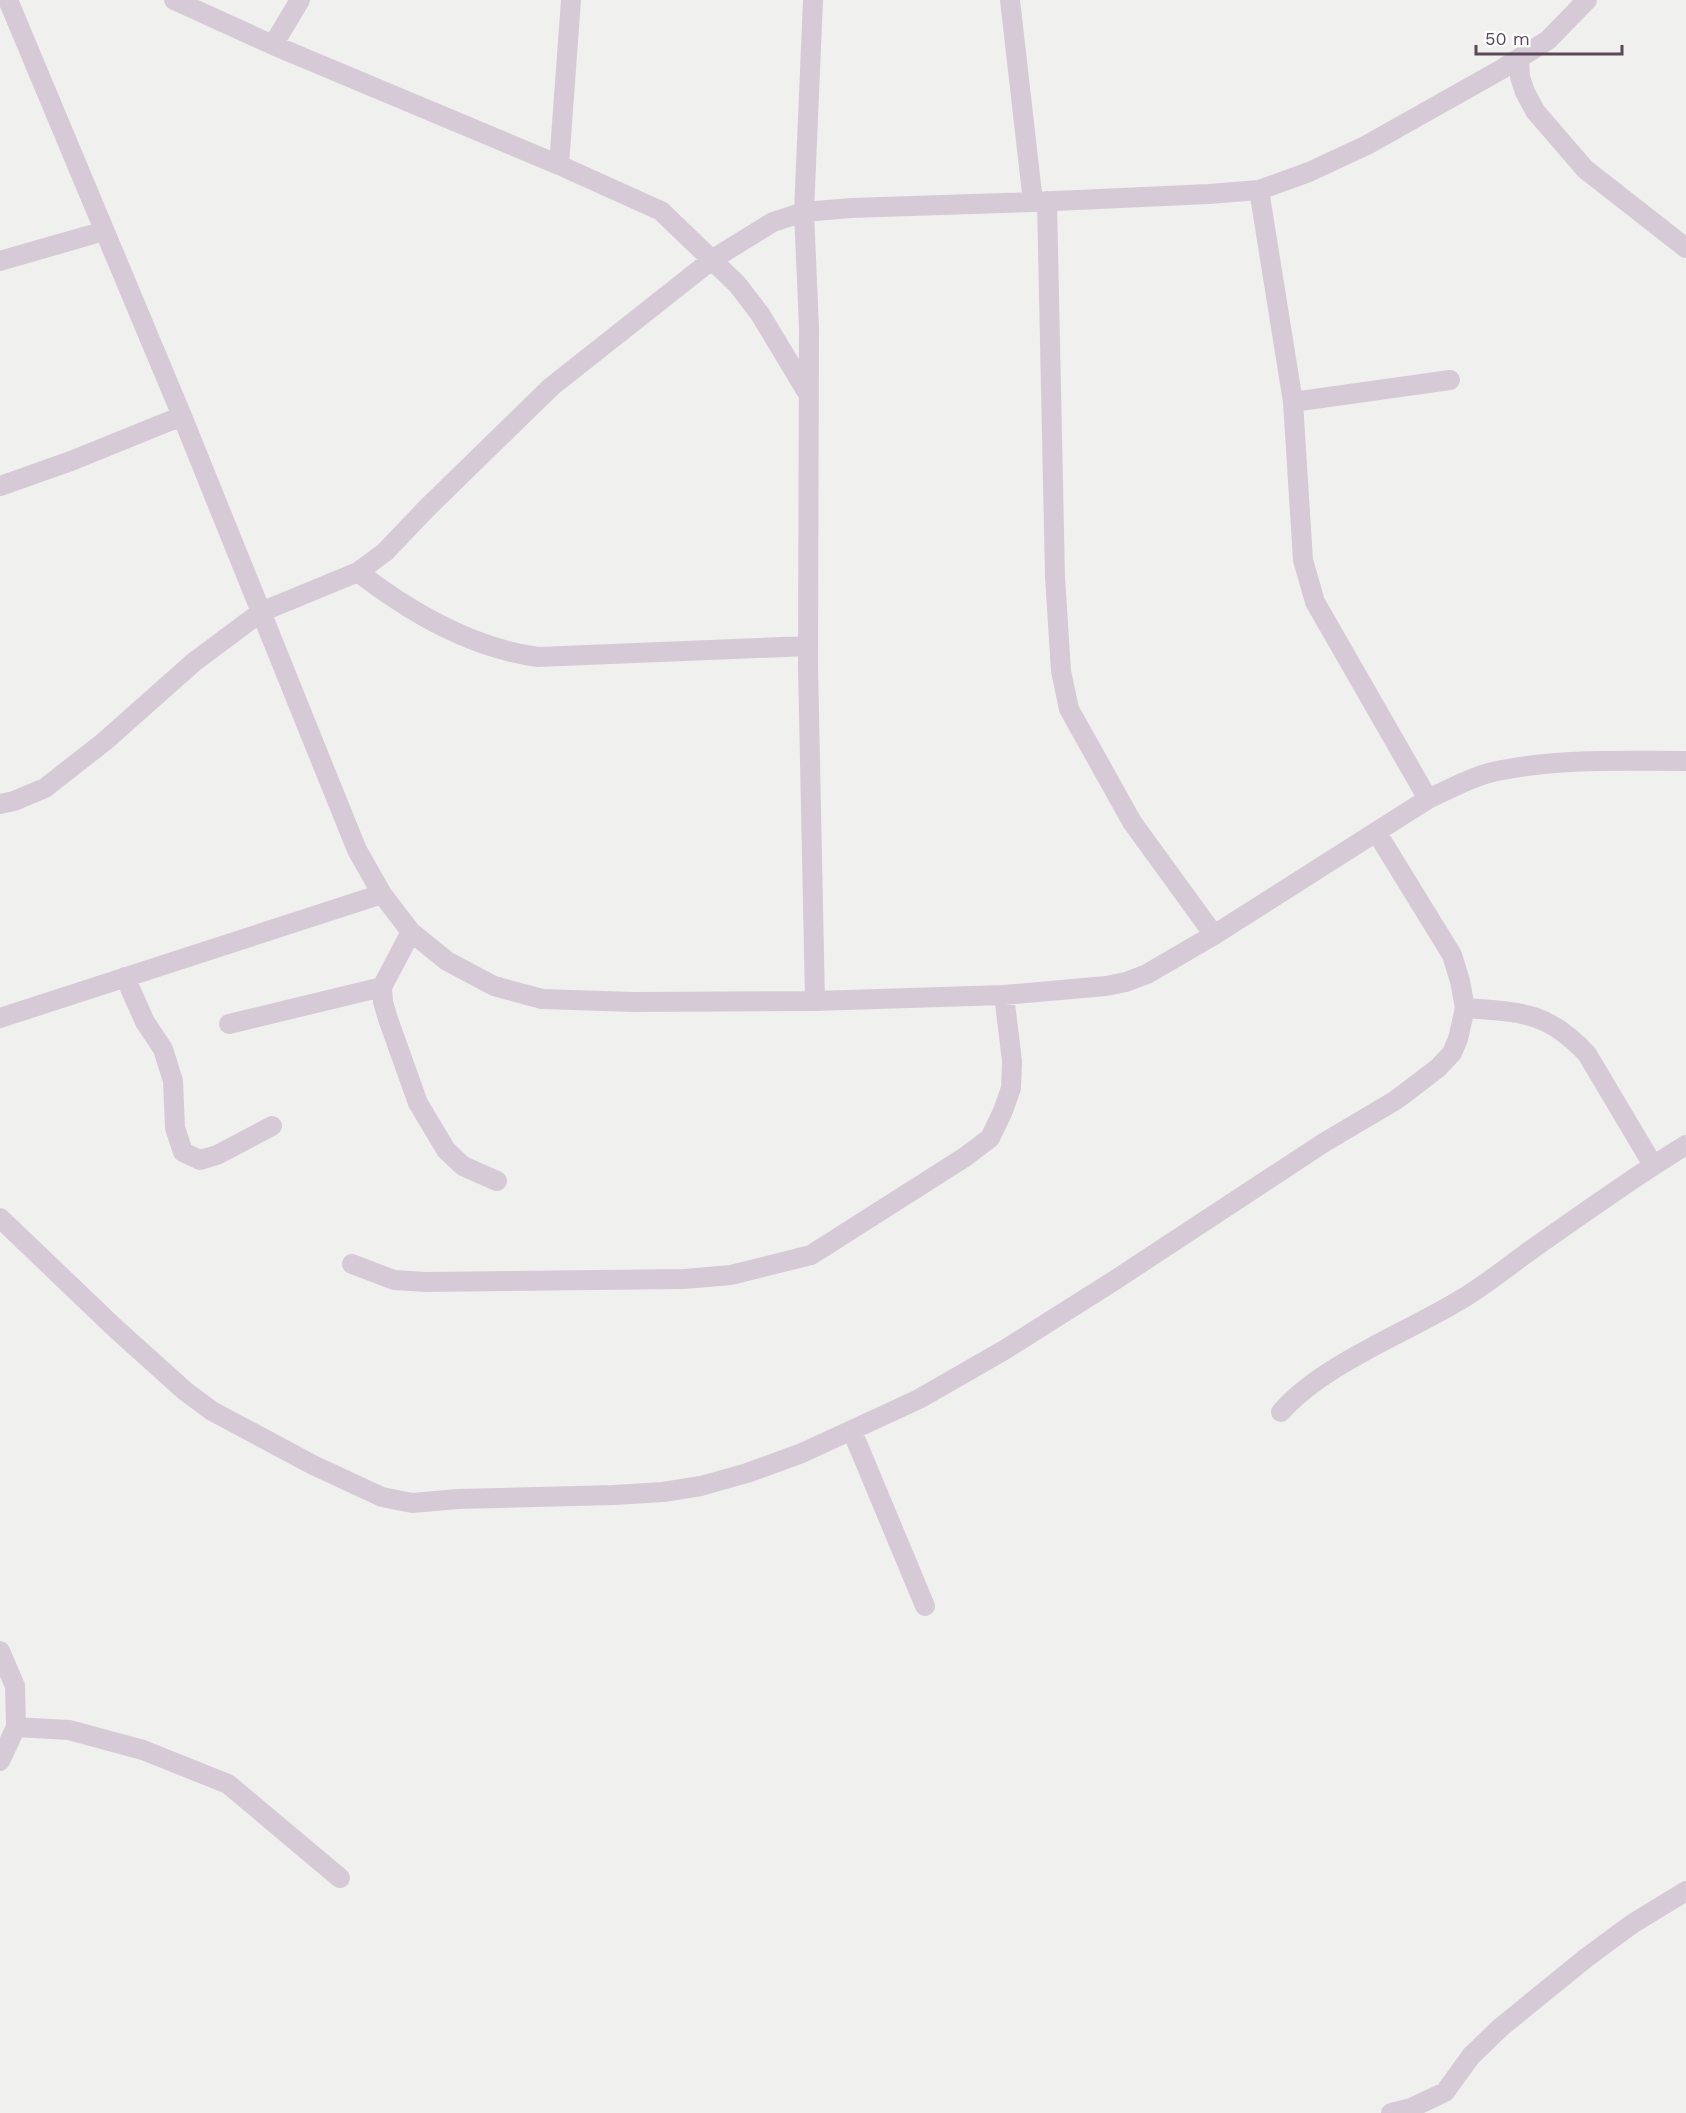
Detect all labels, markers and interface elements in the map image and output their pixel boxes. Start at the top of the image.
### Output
scale bar [1476,18,1622,56]
text: 50 m [1485,28,1530,49]

